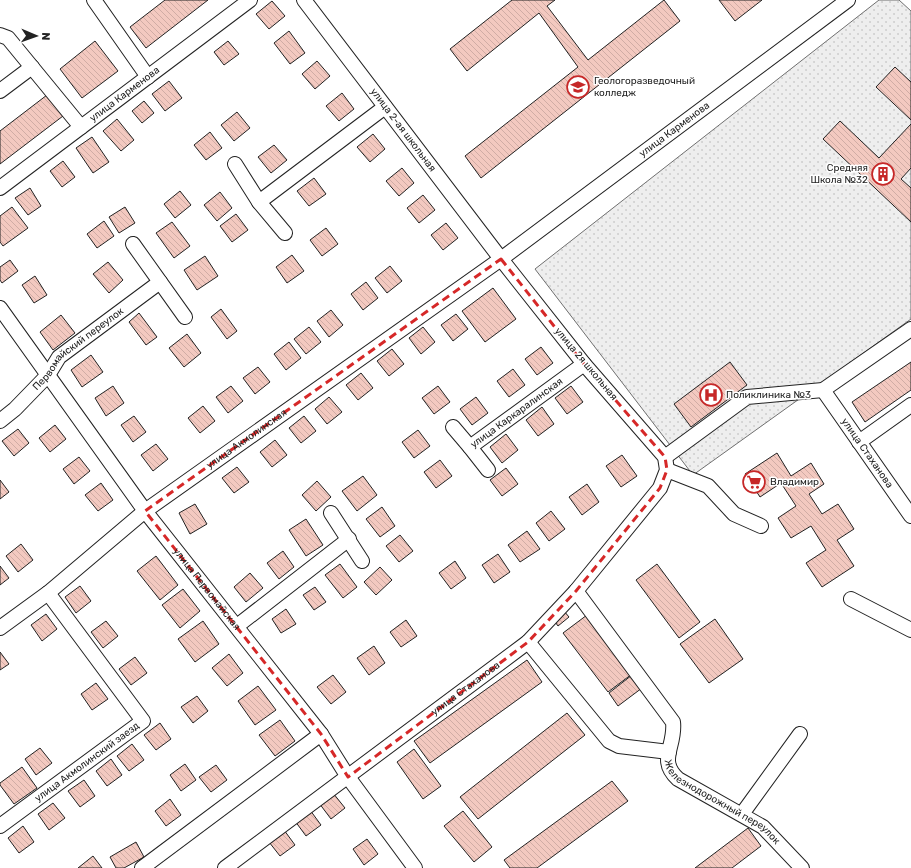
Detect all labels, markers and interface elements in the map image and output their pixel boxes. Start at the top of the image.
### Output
north arrow [16,16,56,56]
text: N [39,32,52,41]
street label: улица Карменова [87,64,162,124]
school or university icon: Геологоразведочный колледж [565,74,591,100]
place label: Геологоразведочный колледж [594,75,695,99]
street label: улица 2-ая школьная [368,86,438,174]
street label: улица Карменова [637,99,712,160]
building icon: Средняя Школа №32 [870,161,896,187]
place label: Средняя Школа №32 [810,162,868,186]
street label: Первомайский переулок [30,305,126,393]
street label: улица 2я школьная [552,325,620,403]
street label: улица Каркаралинская [468,375,565,451]
hospital icon: Поликлиника №3 [698,382,724,408]
place label: Поликлиника №3 [726,389,811,401]
street label: улица Акмолинская [204,406,289,472]
street label: улица Стаханова [839,416,896,490]
supermarket icon: Владимир [741,469,767,495]
place label: Владимир [770,476,819,488]
street label: улица Первомайская [170,546,243,633]
street label: улица Стаханова [429,659,502,718]
street label: улица Акмолинский заезд [32,720,142,804]
street label: Железнодорожный переулок [662,758,783,847]

